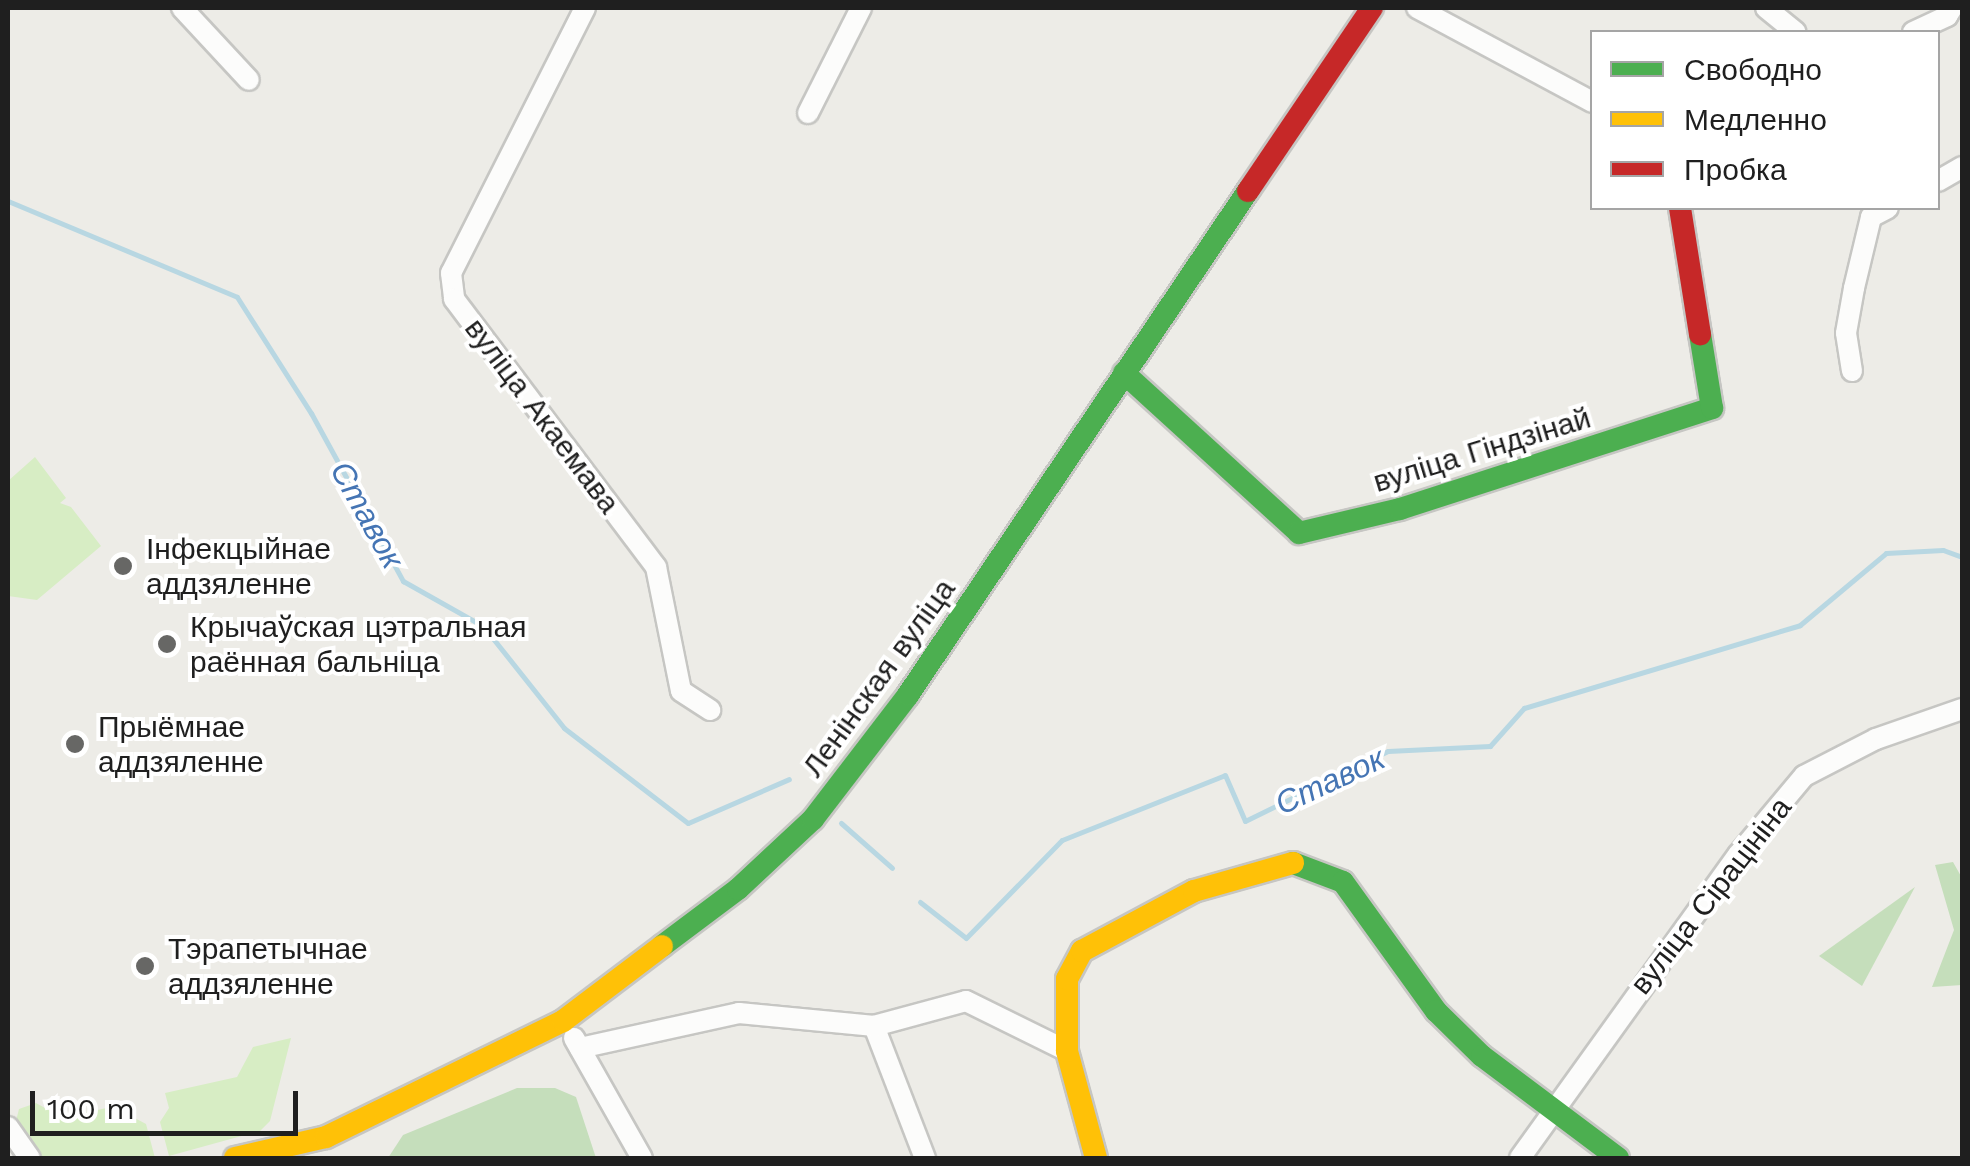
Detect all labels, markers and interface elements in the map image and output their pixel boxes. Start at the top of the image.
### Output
legend [1590,30,1940,210]
text: Свободно [1684,52,1822,87]
text: Медленно [1684,102,1827,137]
text: Пробка [1684,152,1787,187]
street label: вуліца Акаемава [457,311,627,521]
street label: вуліца Гіндзінай [1369,400,1595,500]
water label: Ставок [322,455,412,575]
place label: Інфекцыйнае аддзяленне [146,531,331,602]
marker: Інфекцыйнае аддзяленне [110,553,136,579]
street label: Ленінская вуліца [795,572,963,784]
place label: Крычаўская цэтральная раённая бальніца [190,609,527,680]
marker: Крычаўская цэтральная раённая бальніца [154,631,180,657]
place label: Прыёмнае аддзяленне [98,709,264,780]
marker: Прыёмнае аддзяленне [62,731,88,757]
water label: Ставок [1269,739,1391,823]
street label: вуліца Сірацініна [1623,790,1799,1002]
place label: Тэрапетычнае аддзяленне [168,931,368,1002]
marker: Тэрапетычнае аддзяленне [132,953,158,979]
scale bar [35,1071,302,1133]
text: 100 m [47,1091,135,1126]

